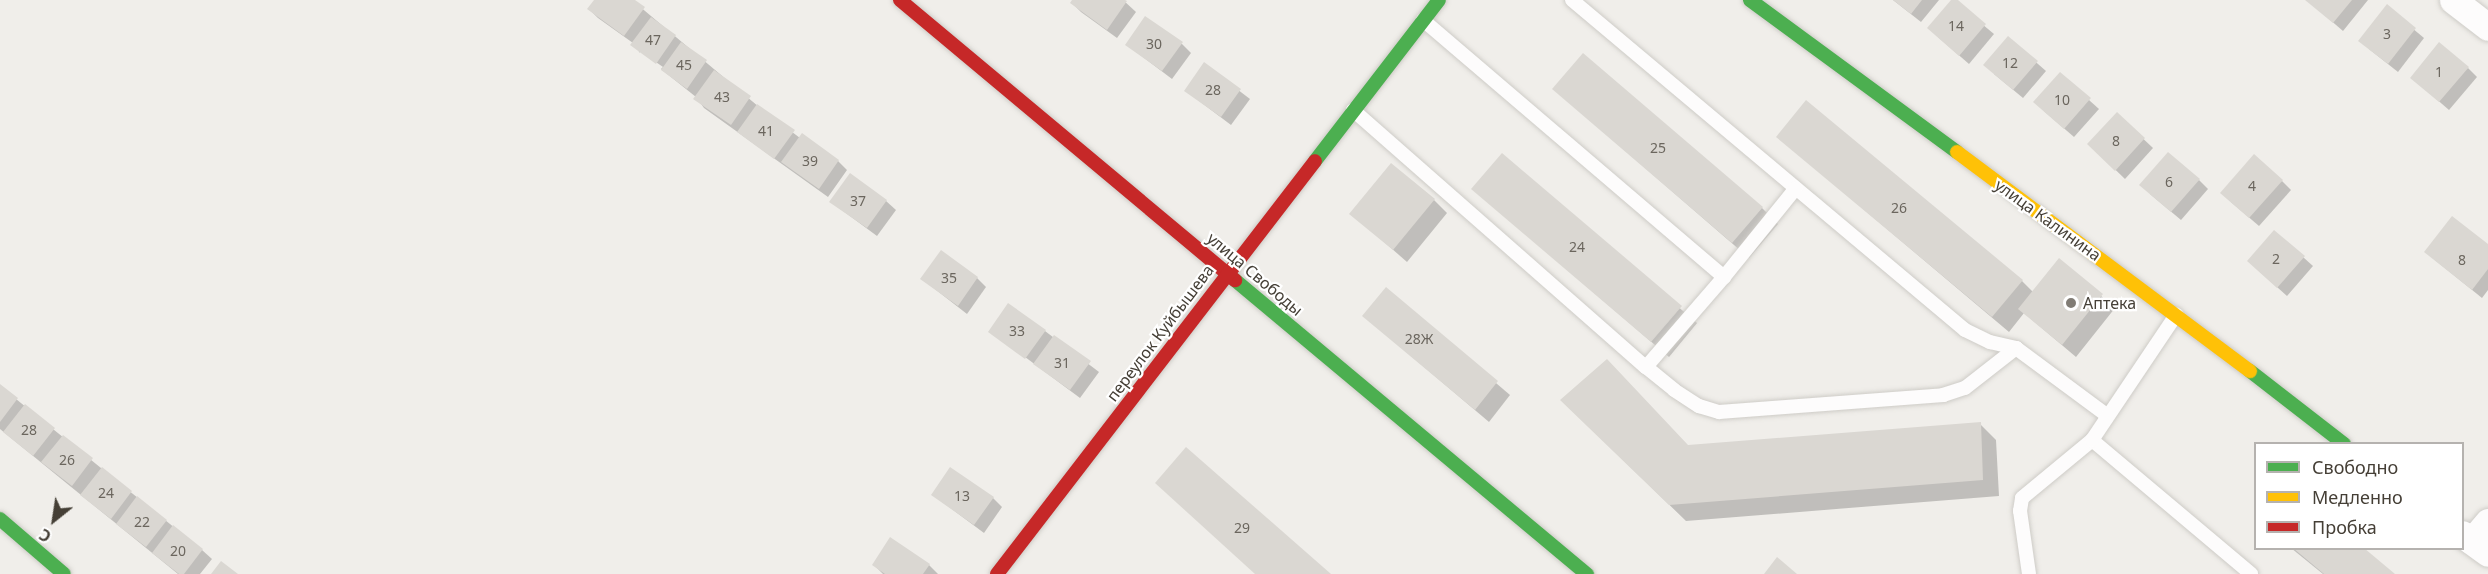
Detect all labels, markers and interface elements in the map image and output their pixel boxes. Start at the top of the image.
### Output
house number: 14 [1948,18,1964,34]
house number: 3 [2383,26,2391,42]
house number: 47 [645,32,661,48]
house number: 30 [1146,36,1162,52]
house number: 12 [2002,55,2018,71]
house number: 45 [676,57,692,73]
house number: 1 [2435,64,2443,80]
house number: 28 [1205,82,1221,98]
house number: 43 [714,89,730,105]
house number: 10 [2054,92,2070,108]
house number: 41 [758,123,774,139]
house number: 8 [2112,133,2120,149]
house number: 25 [1650,140,1666,156]
house number: 39 [802,153,818,169]
house number: 6 [2165,174,2173,190]
street label: улица Калинина [1991,175,2105,265]
house number: 4 [2248,178,2256,194]
house number: 37 [850,193,866,209]
house number: 26 [1891,200,1907,216]
street label: улица Свободы [1203,228,1307,320]
house number: 24 [1569,239,1585,255]
house number: 2 [2272,251,2280,267]
house number: 8 [2458,252,2466,268]
street label: переулок Куйбышева [1102,261,1218,405]
house number: 35 [941,270,957,286]
place label: Аптека [2083,293,2136,313]
marker: Аптека [2064,296,2078,310]
house number: 33 [1009,323,1025,339]
house number: 28Ж [1405,331,1433,347]
house number: 31 [1054,355,1070,371]
house number: 28 [21,422,37,438]
legend [2254,442,2464,550]
house number: 26 [59,452,75,468]
text: Свободно [2312,455,2398,479]
house number: 24 [98,485,114,501]
text: Медленно [2312,485,2403,509]
house number: 13 [954,488,970,504]
north arrow [24,490,84,550]
house number: 22 [134,514,150,530]
text: Пробка [2312,515,2377,539]
house number: 29 [1234,520,1250,536]
text: С [35,523,55,548]
house number: 20 [170,543,186,559]

